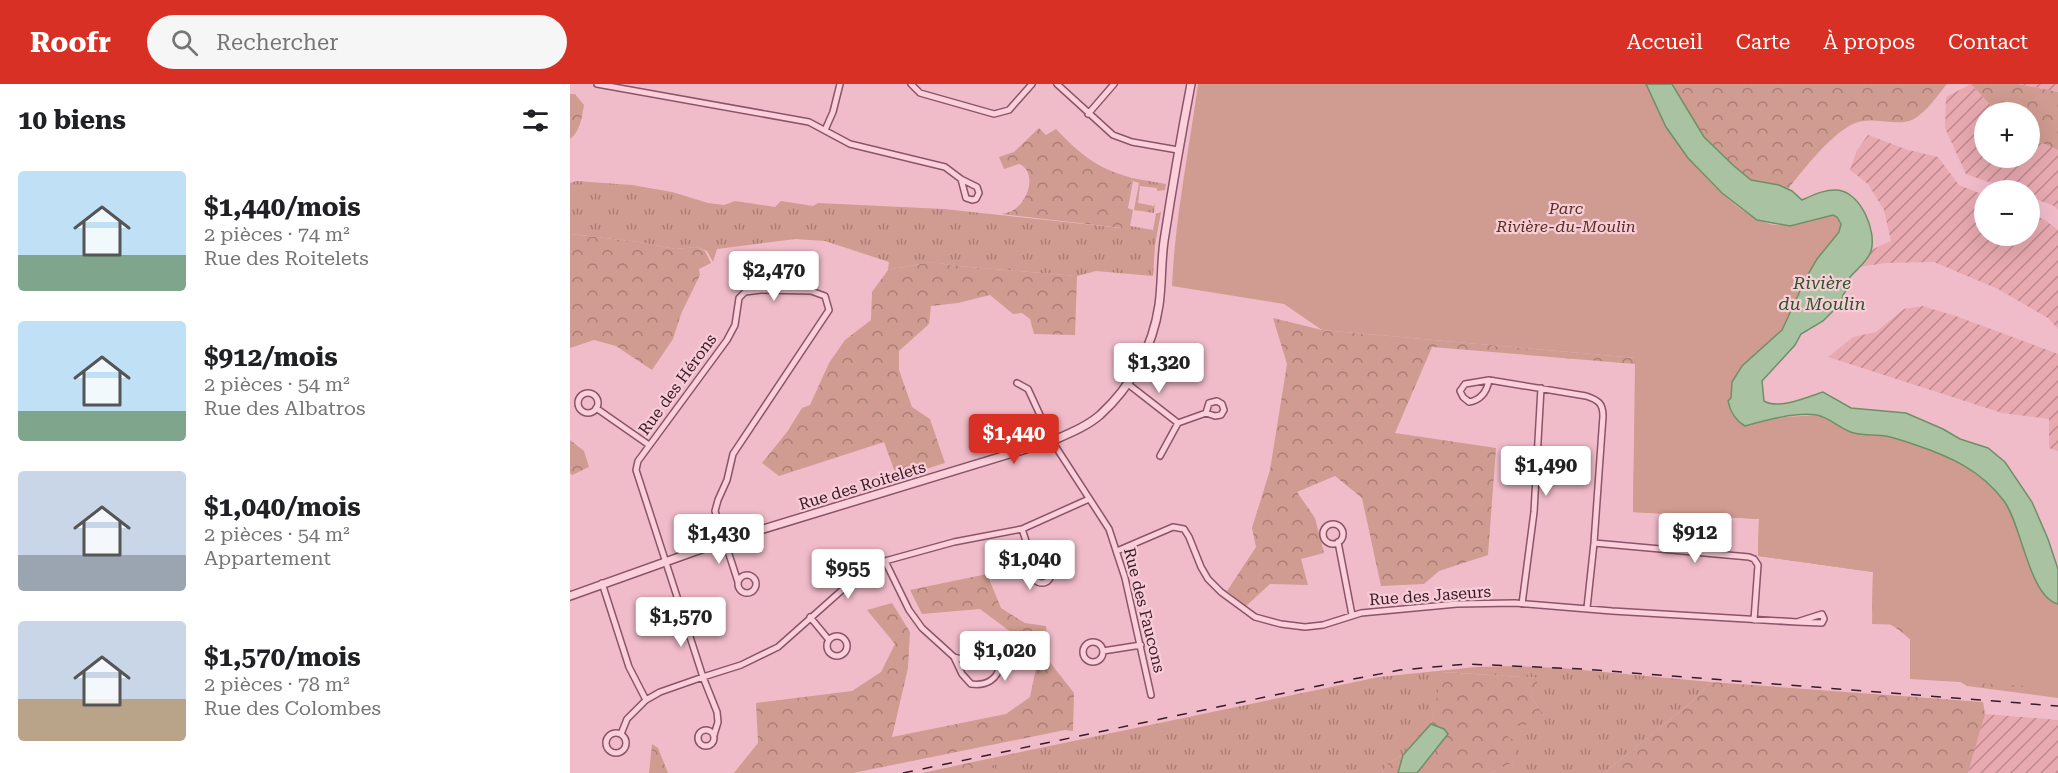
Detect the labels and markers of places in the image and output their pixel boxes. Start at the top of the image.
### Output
pin: $2,470 [725,251,823,302]
pin: $1,320 [1110,343,1208,394]
pin: $1,440 [965,414,1063,465]
pin: $1,490 [1497,446,1595,497]
pin: $912 [1659,513,1731,564]
pin: $1,430 [670,514,768,565]
pin: $1,040 [981,540,1079,591]
pin: $955 [812,549,884,600]
pin: $1,570 [632,597,730,648]
pin: $1,020 [956,631,1054,682]

